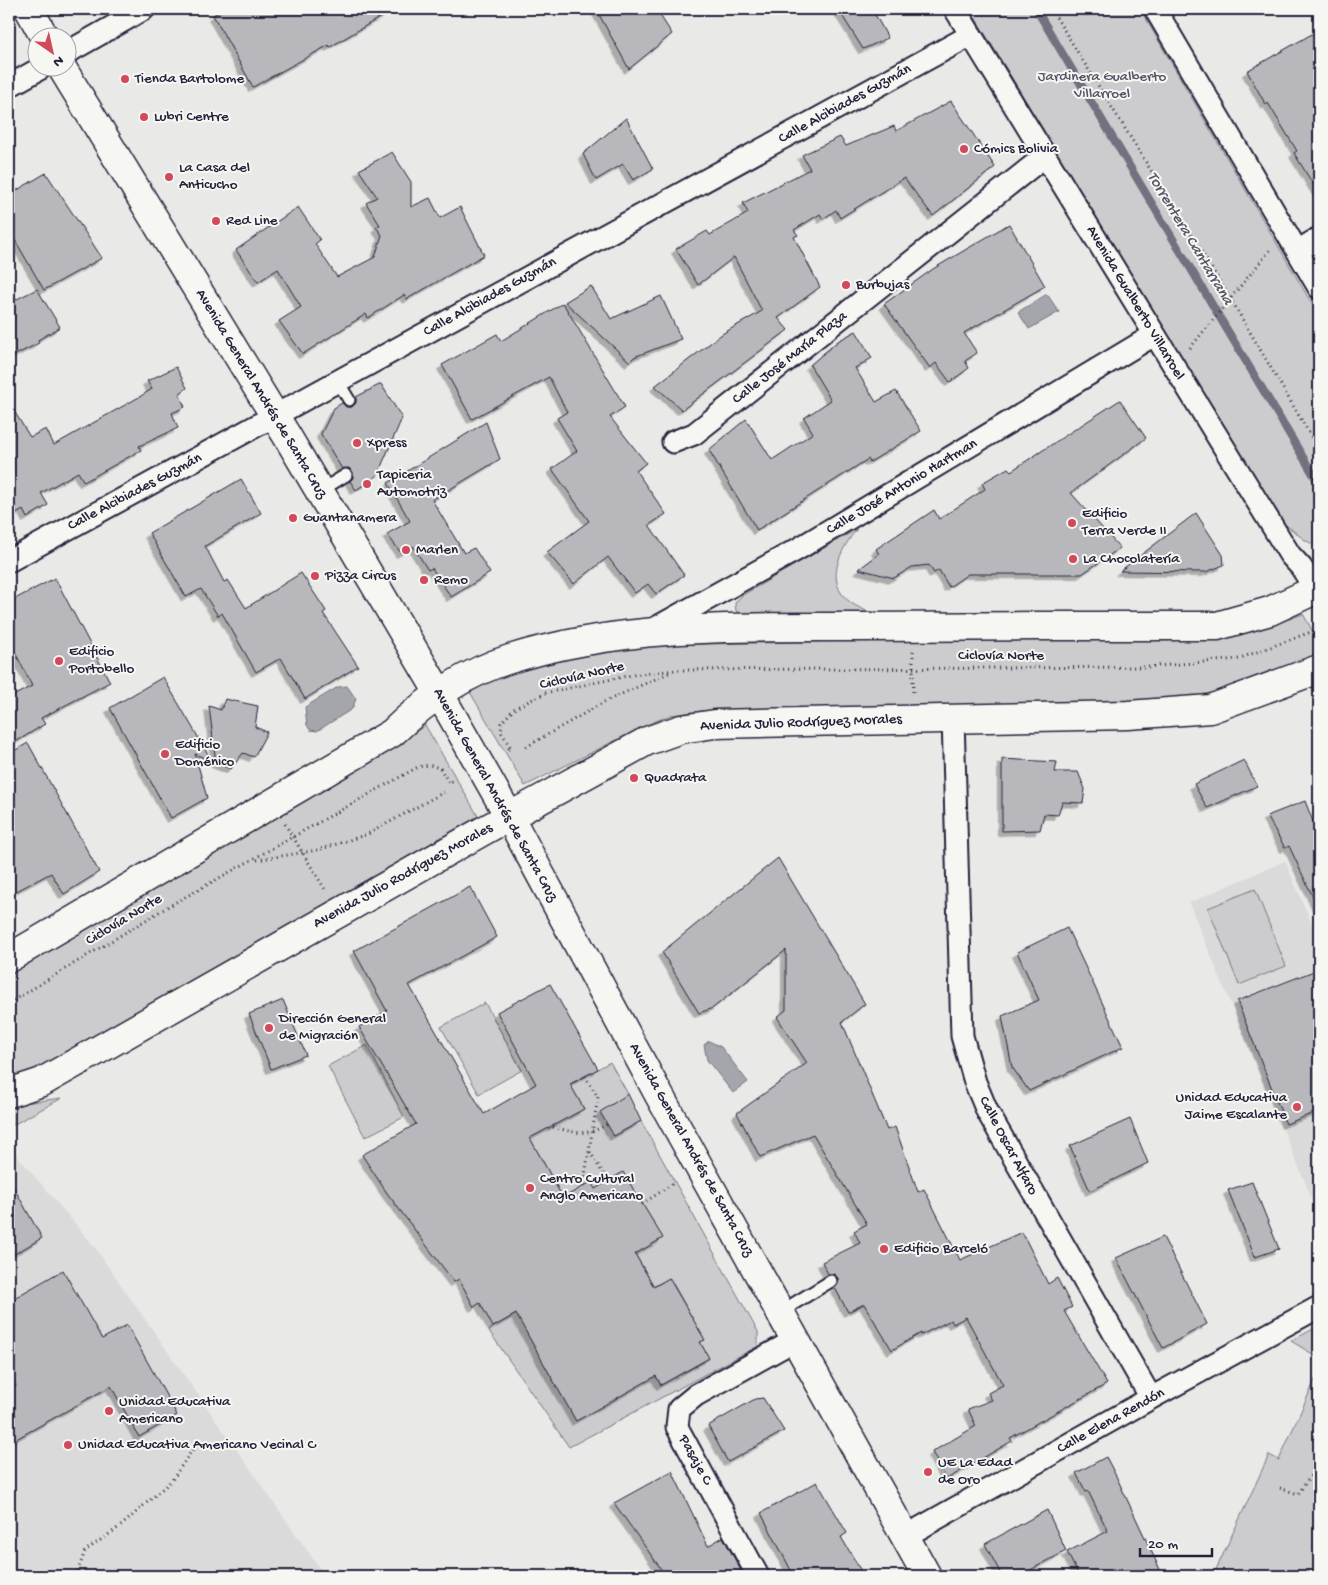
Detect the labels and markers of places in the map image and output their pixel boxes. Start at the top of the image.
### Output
place label: Tienda Bartolome [134,70,245,88]
marker: Tienda Bartolome [119,73,131,85]
place label: Lubri Centre [154,108,229,126]
marker: Lubri Centre [138,111,150,123]
place label: Cómics Bolivia [974,140,1059,158]
marker: Cómics Bolivia [958,143,970,155]
place label: La Casa del Anticucho [179,159,250,194]
marker: La Casa del Anticucho [163,171,175,183]
place label: Red Line [226,212,278,230]
marker: Red Line [210,215,222,227]
place label: Burbujas [855,276,910,294]
marker: Burbujas [840,279,852,291]
place label: Xpress [366,434,407,452]
marker: Xpress [351,437,363,449]
place label: Tapiceria Automotriz [376,466,447,501]
marker: Tapiceria Automotriz [361,478,373,490]
place label: Edificio Terra Verde II [1081,505,1167,540]
place label: Guantanamera [303,509,398,527]
marker: Guantanamera [287,512,299,524]
marker: Edificio Terra Verde II [1066,517,1078,529]
place label: Marlen [416,541,458,559]
marker: Marlen [400,544,412,556]
place label: La Chocolatería [1083,550,1180,568]
marker: La Chocolatería [1067,553,1079,565]
place label: Pizza Circus [324,567,396,585]
marker: Pizza Circus [309,570,321,582]
place label: Remo [434,571,468,589]
marker: Remo [418,574,430,586]
place label: Edificio Portobello [68,643,135,678]
marker: Edificio Portobello [53,655,65,667]
place label: Edificio Doménico [174,736,234,771]
marker: Edificio Doménico [159,748,171,760]
place label: Quadrata [644,769,707,787]
marker: Quadrata [628,772,640,784]
place label: Dirección General de Migración [278,1010,386,1045]
marker: Dirección General de Migración [263,1022,275,1034]
place label: Unidad Educativa Jaime Escalante [1176,1089,1288,1124]
marker: Unidad Educativa Jaime Escalante [1291,1101,1303,1113]
place label: Centro Cultural Anglo Americano [540,1170,644,1205]
marker: Centro Cultural Anglo Americano [524,1182,536,1194]
place label: Edificio Barceló [894,1240,988,1258]
marker: Edificio Barceló [878,1243,890,1255]
place label: Unidad Educativa Americano [119,1393,231,1428]
marker: Unidad Educativa Americano [103,1405,115,1417]
place label: Unidad Educativa Americano Vecinal C [78,1436,316,1454]
marker: Unidad Educativa Americano Vecinal C [62,1439,74,1451]
place label: UE La Edad de Oro [938,1454,1013,1489]
marker: UE La Edad de Oro [922,1466,934,1478]

